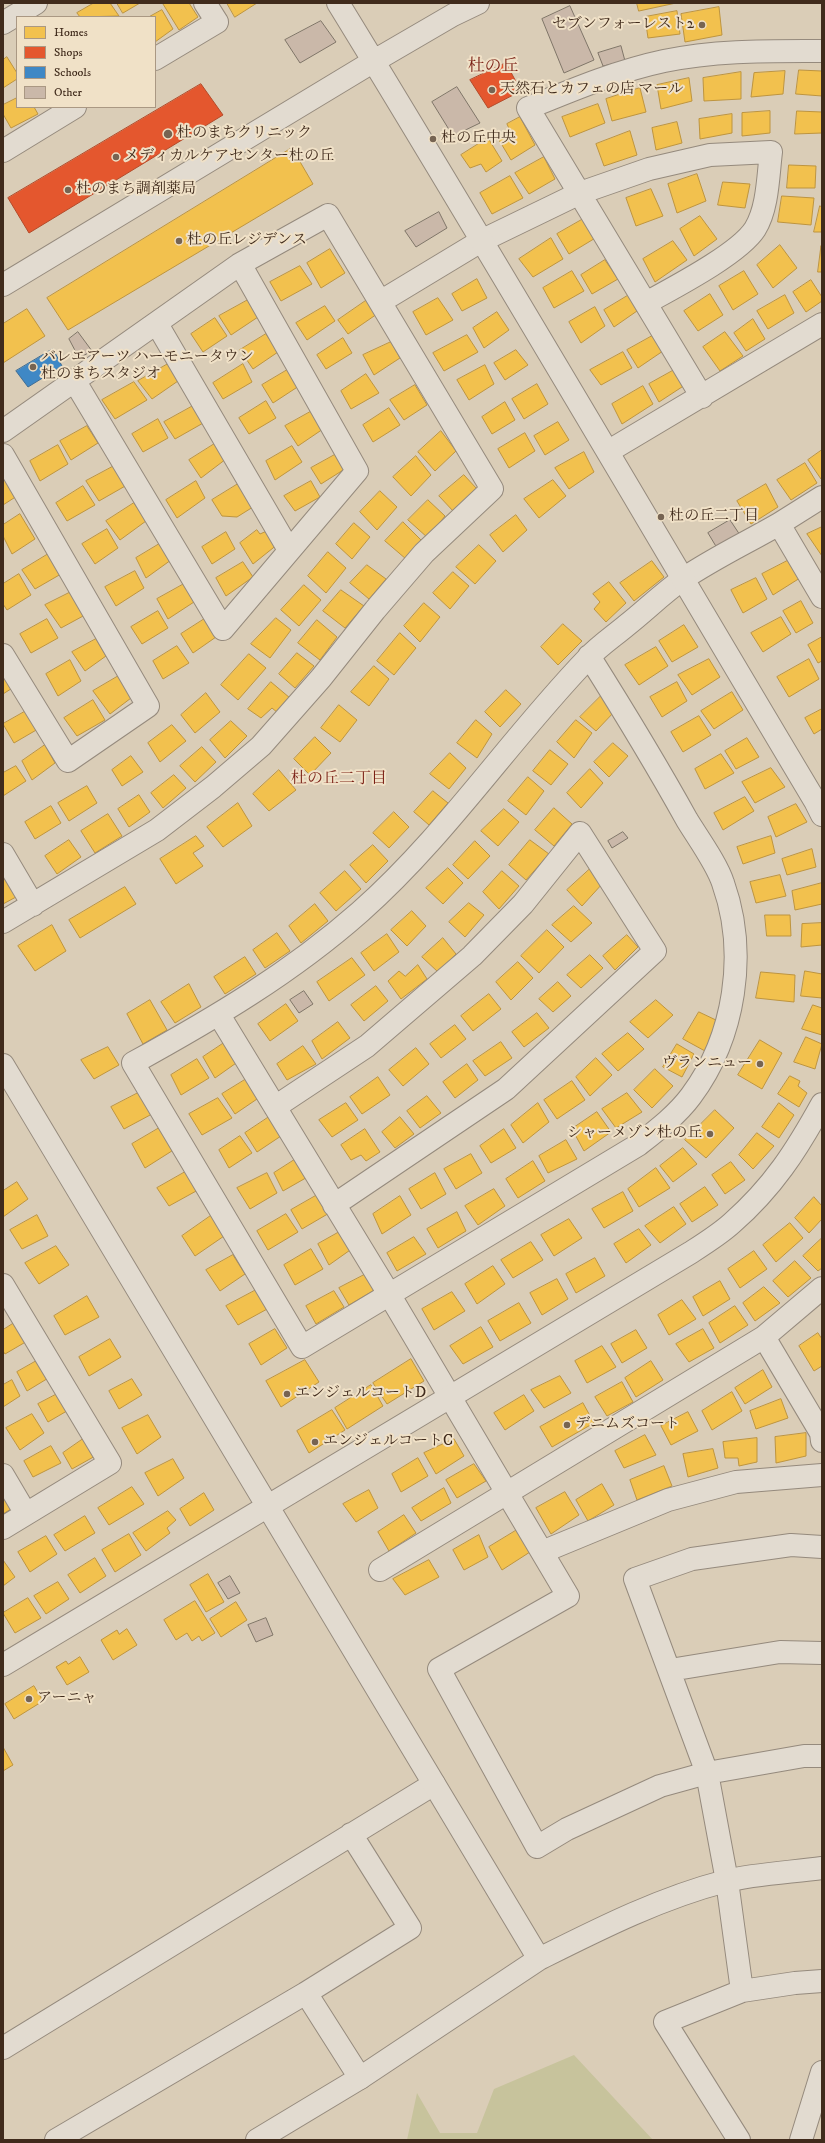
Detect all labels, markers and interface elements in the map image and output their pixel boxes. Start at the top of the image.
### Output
legend [16,16,156,108]
place label: セブンフォーレスト2 [552,16,694,34]
marker: セブンフォーレスト2 [697,20,707,30]
text: Homes [54,25,88,40]
text: Shops [54,45,82,60]
district label: 杜の丘 [468,57,518,77]
text: Schools [54,65,91,80]
place label: 天然石とカフェの店 マール [500,81,683,99]
text: Other [54,85,82,100]
marker: 天然石とカフェの店 マール [487,85,497,95]
place label: 杜のまちクリニック [177,125,312,143]
marker: 杜のまちクリニック [162,128,174,140]
place label: 杜の丘中央 [441,130,516,148]
marker: 杜の丘中央 [428,134,438,144]
place label: メディカルケアセンター杜の丘 [124,148,334,166]
marker: メディカルケアセンター杜の丘 [111,152,121,162]
place label: 杜のまち調剤薬局 [76,181,196,199]
marker: 杜のまち調剤薬局 [63,185,73,195]
place label: 杜の丘レジデンス [187,232,307,250]
marker: 杜の丘レジデンス [174,236,184,246]
place label: バレエアーツ ハーモニータウン 杜のまちスタジオ [41,349,254,384]
marker: バレエアーツ ハーモニータウン 杜のまちスタジオ [28,362,38,372]
place label: 杜の丘二丁目 [669,508,759,526]
marker: 杜の丘二丁目 [656,512,666,522]
district label: 杜の丘二丁目 [291,770,387,790]
place label: ヴランニュー [662,1055,752,1073]
marker: ヴランニュー [755,1059,765,1069]
place label: シャーメゾン杜の丘 [567,1125,702,1143]
marker: シャーメゾン杜の丘 [705,1129,715,1139]
place label: エンジェルコートD [295,1385,426,1403]
marker: エンジェルコートD [282,1389,292,1399]
place label: デニムズコート [575,1416,680,1434]
marker: デニムズコート [562,1420,572,1430]
place label: エンジェルコートC [323,1433,453,1451]
marker: エンジェルコートC [310,1437,320,1447]
place label: アーニャ [37,1690,97,1708]
marker: アーニャ [24,1694,34,1704]

